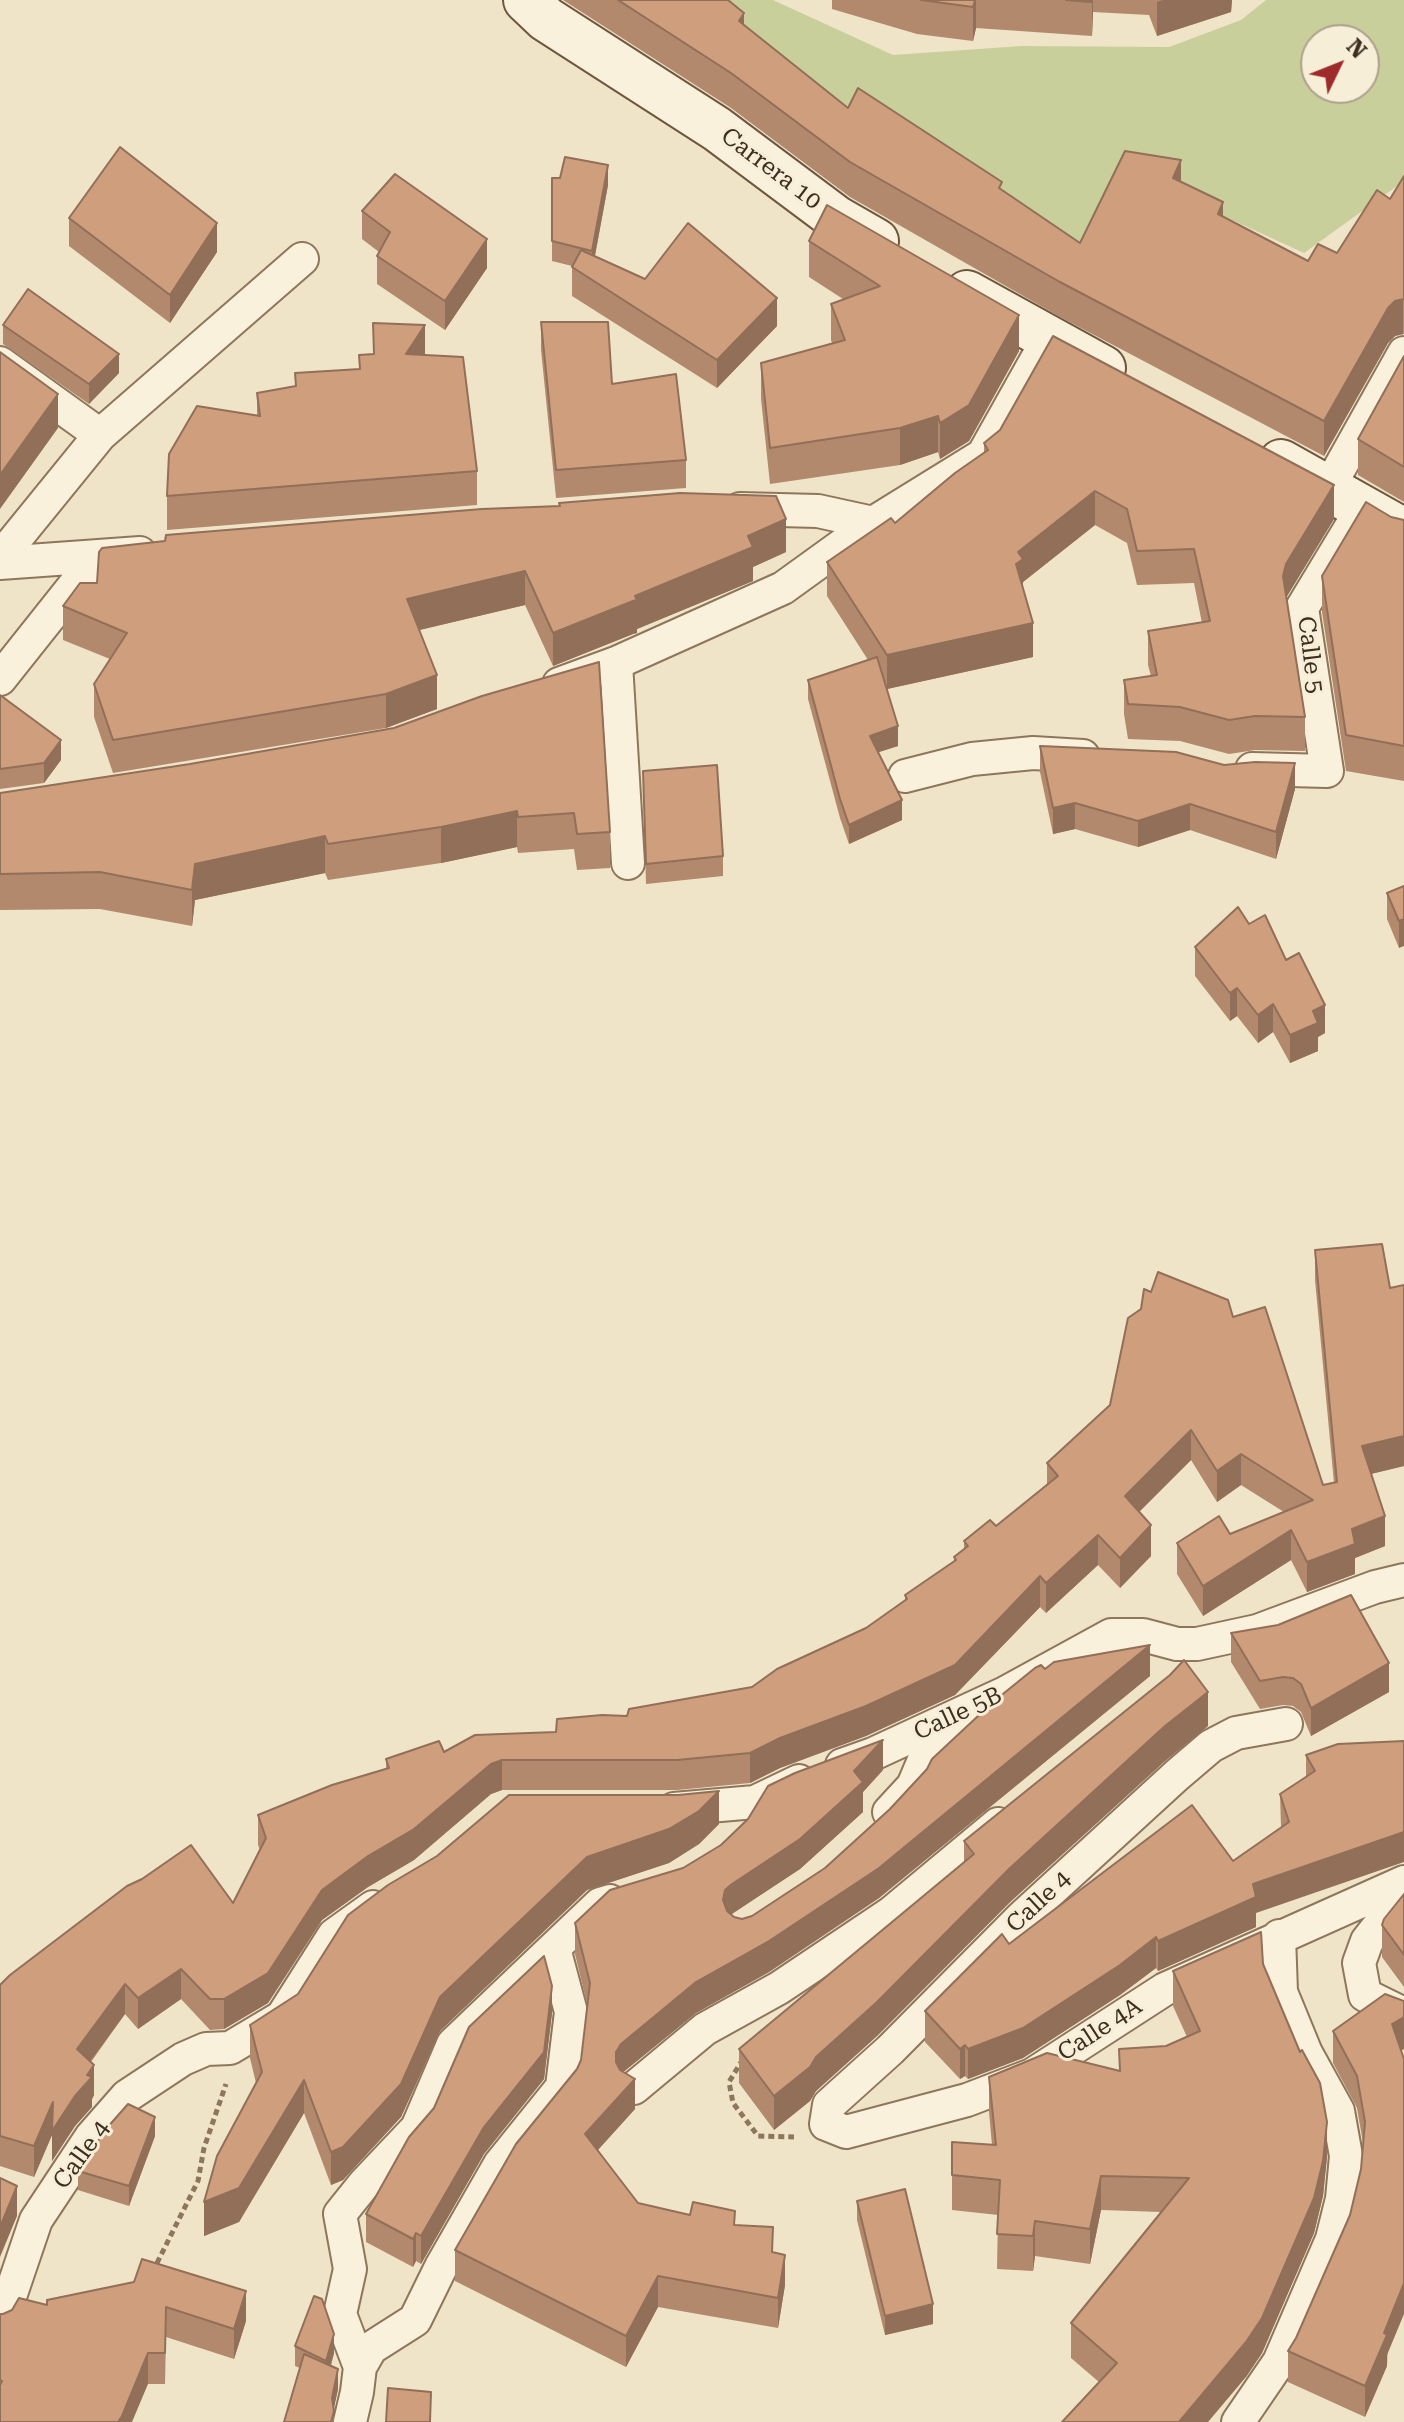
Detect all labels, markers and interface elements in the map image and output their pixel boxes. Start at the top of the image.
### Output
north arrow [1300,24,1380,104]
text: N [1342,34,1371,63]
street label: Carrera 10 [715,122,827,216]
street label: Calle 5 [1291,615,1329,695]
street label: Calle 5B [909,1681,1007,1747]
street label: Calle 4 [1001,1865,1077,1939]
street label: Calle 4A [1053,1992,1147,2068]
street label: Calle 4 [48,2115,116,2195]

